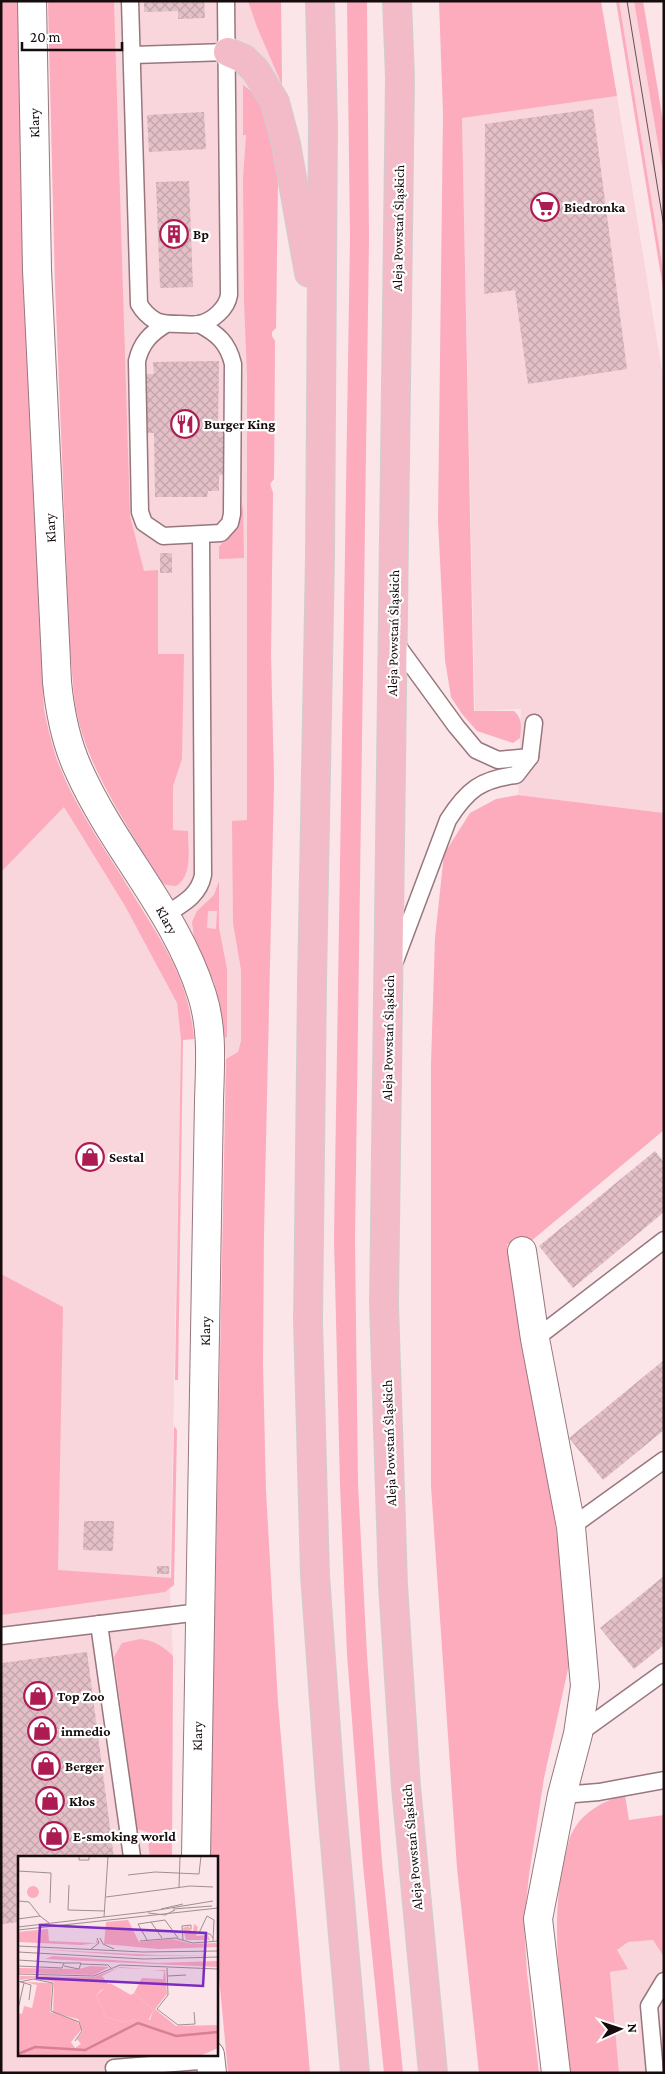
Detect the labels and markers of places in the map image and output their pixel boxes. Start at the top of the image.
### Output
supermarket icon: Biedronka [530,192,560,222]
place label: Biedronka [564,199,626,215]
building icon: Bp [159,219,189,249]
place label: Bp [193,226,209,242]
restaurant icon: Burger King [170,409,200,439]
place label: Burger King [204,416,275,432]
shop icon: Sestal [75,1142,105,1172]
place label: Sestal [109,1149,144,1165]
shop icon: Top Zoo [23,1681,53,1711]
place label: Top Zoo [57,1688,105,1704]
shop icon: inmedio [27,1716,57,1746]
place label: inmedio [61,1723,110,1739]
shop icon: Berger [31,1751,61,1781]
place label: Berger [65,1758,105,1774]
shop icon: Kłos [35,1786,65,1816]
place label: Kłos [69,1793,95,1809]
shop icon: E-smoking world [39,1821,69,1851]
place label: E-smoking world [73,1828,176,1844]

